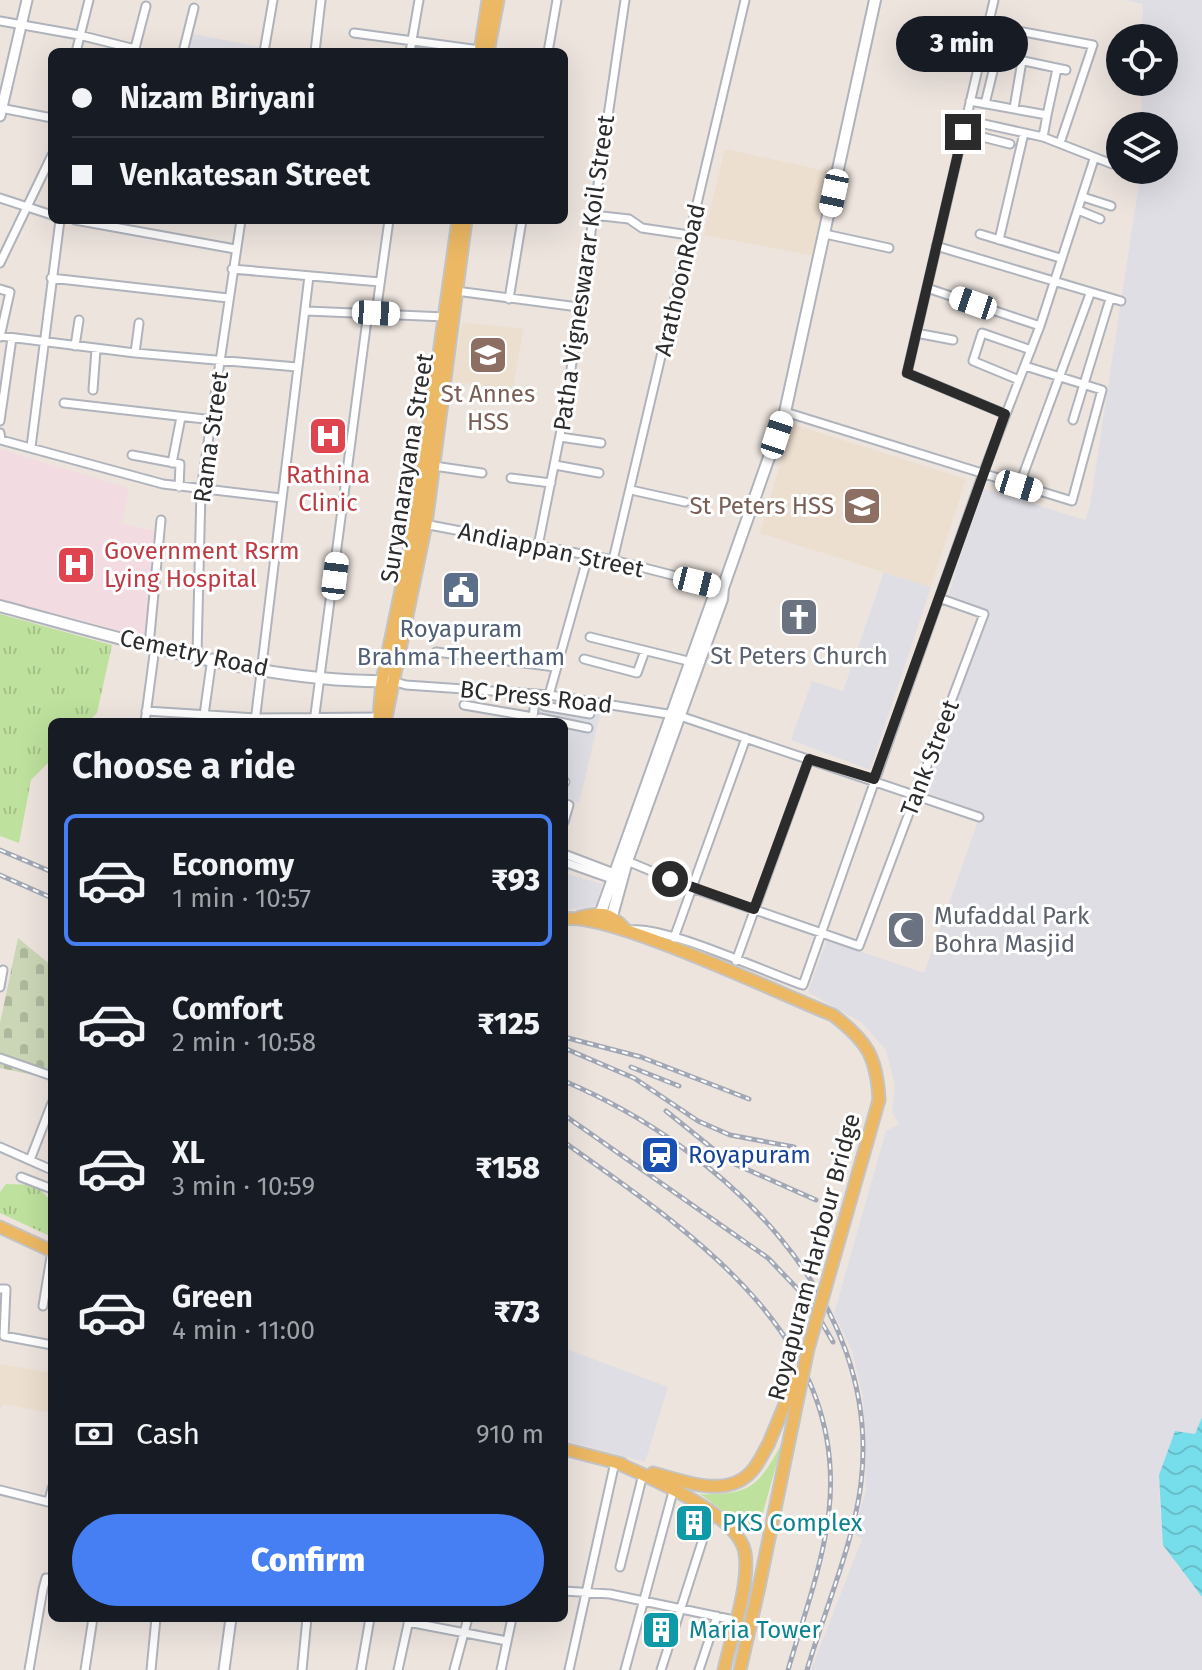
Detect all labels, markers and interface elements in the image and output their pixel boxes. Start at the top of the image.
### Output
callout: 3 min [897,16,1029,72]
map controls [1106,24,1178,184]
button: locate [1106,24,1178,96]
text: 3 min [930,28,994,59]
text: Nizam Biriyani [120,80,315,116]
button: layers [1106,112,1178,184]
street label: Patha Vigneswarar Koil Street [548,113,620,433]
route end [945,114,981,150]
text: Venkatesan Street [120,157,370,193]
car [817,167,851,219]
street label: ArathoonRoad [649,201,711,359]
car [946,284,1000,322]
car [351,300,401,326]
school or university icon: St Annes HSS [467,334,509,376]
street label: Suryanarayana Street [375,351,439,585]
street label: Rama Street [188,369,234,505]
place label: St Annes HSS [441,380,535,436]
car [758,408,796,462]
hospital icon: Rathina Clinic [307,415,349,457]
place label: Rathina Clinic [286,461,370,517]
car [993,468,1045,504]
school or university icon: St Peters HSS [841,485,883,527]
place label: St Peters HSS [690,492,834,520]
street label: Andiappan Street [456,517,647,583]
place label: Government Rsrm Lying Hospital [104,537,299,593]
hospital icon: Government Rsrm Lying Hospital [55,544,97,586]
car [320,551,350,601]
car [671,565,723,599]
public building icon: Royapuram Brahma Theertham [440,569,482,611]
church icon: St Peters Church [778,596,820,638]
place label: Royapuram Brahma Theertham [357,615,565,671]
street label: Cemetry Road [117,624,271,682]
place label: St Peters Church [710,642,888,670]
street label: BC Press Road [458,675,614,719]
street label: Tank Street [895,696,965,820]
text: Choose a ride [72,744,295,788]
icon: car [76,844,148,916]
text: Economy [172,847,294,883]
route start [652,861,688,897]
text: ₹93 [491,862,540,898]
text: 1 min · 10:57 [172,883,311,914]
place label: Mufaddal Park Bohra Masjid [934,902,1090,958]
mosque icon: Mufaddal Park Bohra Masjid [885,909,927,951]
icon: car [76,988,148,1060]
text: Comfort [172,991,283,1027]
text: ₹125 [477,1006,540,1042]
text: 2 min · 10:58 [172,1027,316,1058]
street label: Royapuram Harbour Bridge [762,1110,866,1404]
icon: car [76,1132,148,1204]
station icon: Royapuram [639,1134,681,1176]
text: XL [172,1135,205,1171]
place label: Royapuram [688,1141,811,1169]
text: ₹158 [475,1150,540,1186]
text: 3 min · 10:59 [172,1171,315,1202]
icon: car [76,1276,148,1348]
text: Green [172,1279,253,1315]
text: ₹73 [494,1294,540,1330]
text: 4 min · 11:00 [172,1315,315,1346]
icon: cash [72,1412,116,1456]
text: Cash [136,1416,200,1452]
text: 910 m [476,1419,544,1450]
building icon: PKS Complex [673,1502,715,1544]
place label: PKS Complex [722,1509,863,1537]
button: Confirm [72,1514,544,1606]
building icon: Maria Tower [640,1609,682,1651]
place label: Maria Tower [689,1616,822,1644]

